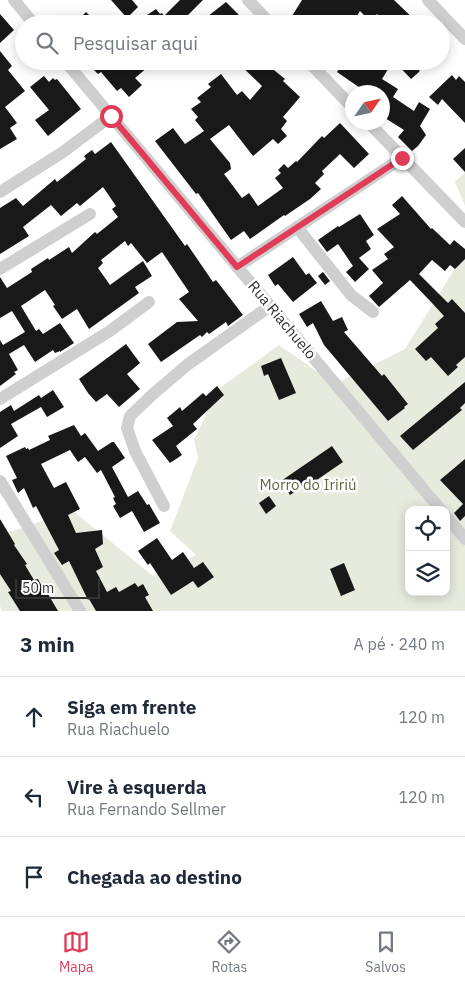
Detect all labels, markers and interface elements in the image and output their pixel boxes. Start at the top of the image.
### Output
search box [15,15,450,70]
icon: search [33,29,61,57]
text: Pesquisar aqui [73,31,198,55]
north arrow [345,85,390,130]
route start [100,105,123,128]
route end [391,147,414,170]
street label: Rua Riachuelo [244,277,321,363]
park label: Morro do Iririú [259,475,357,494]
map controls [405,506,450,596]
button: locate [405,506,450,551]
button: layers [405,551,450,596]
scale bar [15,576,100,599]
text: 50 m [22,579,54,597]
text: 3 min [20,630,75,658]
text: A pé · 240 m [354,634,445,654]
text: Siga em frente [67,695,197,719]
icon: ahead [20,703,48,731]
text: 120 m [398,707,445,727]
text: Rua Riachuelo [67,719,170,739]
text: Vire à esquerda [67,775,207,799]
icon: left [20,783,48,811]
text: 120 m [398,787,445,807]
text: Rua Fernando Sellmer [67,799,226,819]
icon: arrive [20,863,48,891]
text: Chegada ao destino [67,865,242,889]
tab: Mapa [59,928,93,976]
tab: Rotas [211,928,247,976]
tab: Salvos [365,928,406,976]

